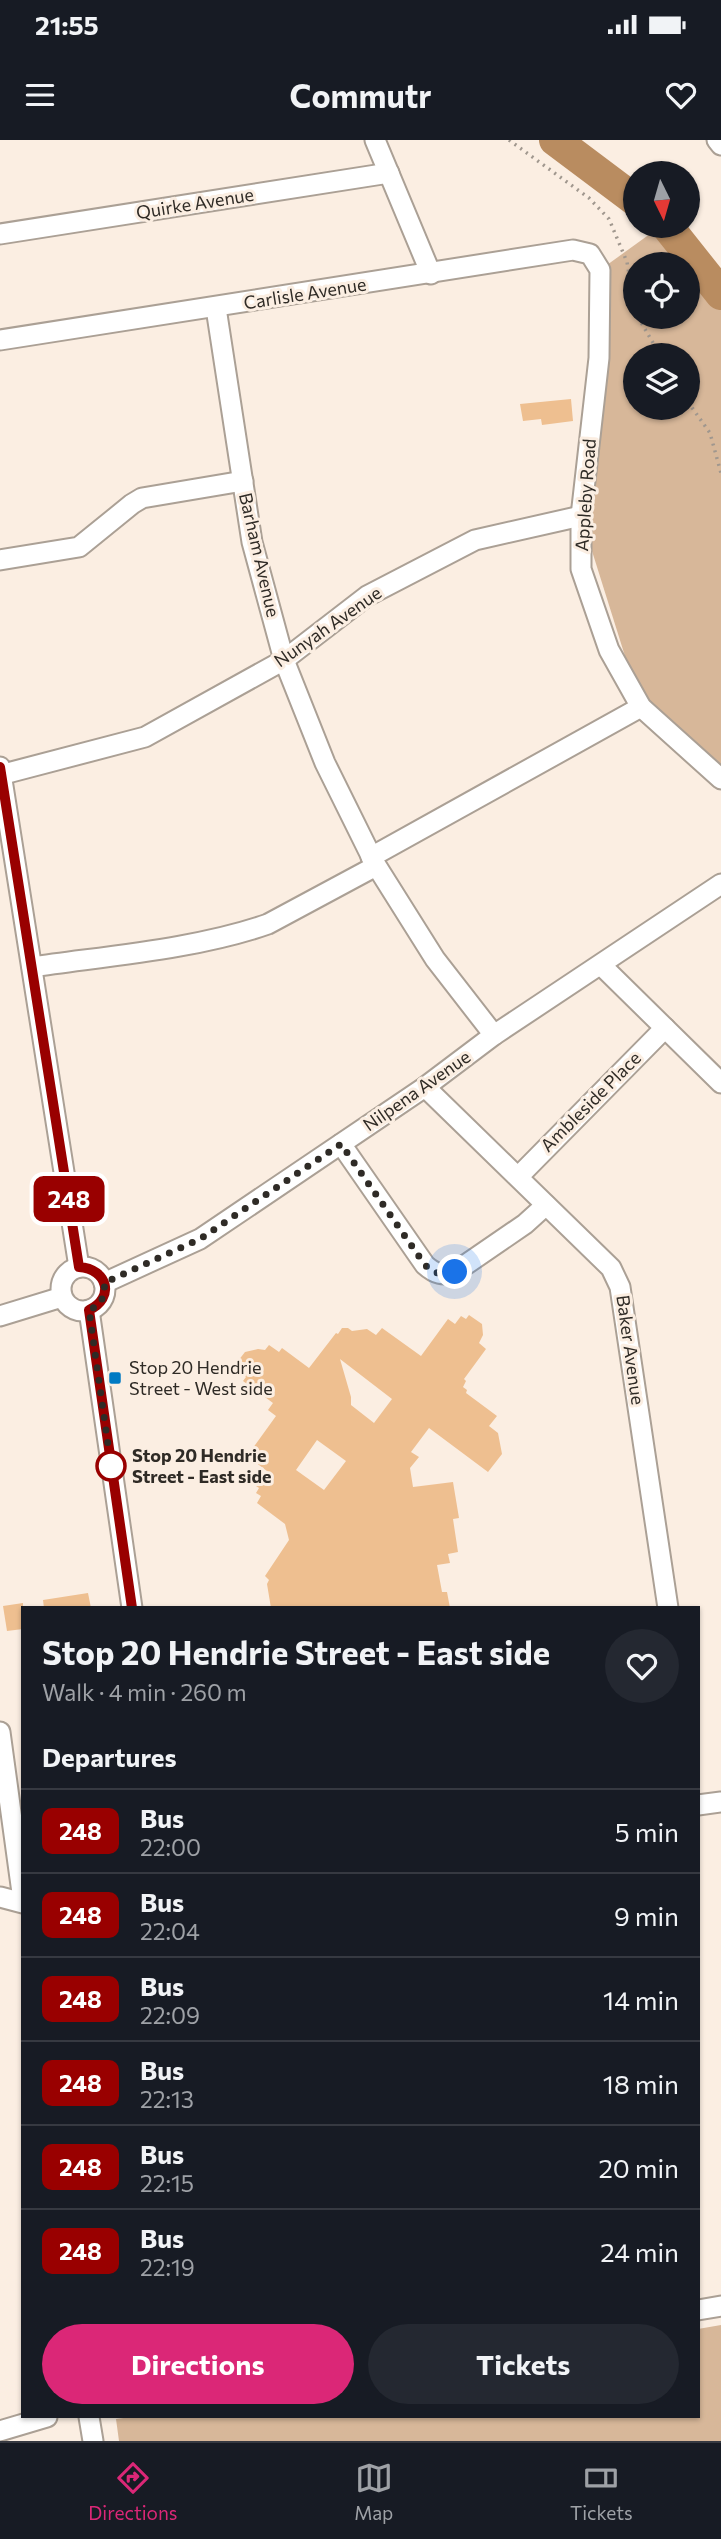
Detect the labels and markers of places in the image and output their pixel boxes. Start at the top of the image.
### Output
place label: Stop 20 Hendrie Street - West side [129,1356,273,1399]
marker: Stop 20 Hendrie Street - West side [107,1370,123,1386]
place label: Stop 20 Hendrie Street - East side [132,1444,271,1487]
marker: Stop 20 Hendrie Street - East side [96,1451,126,1481]

